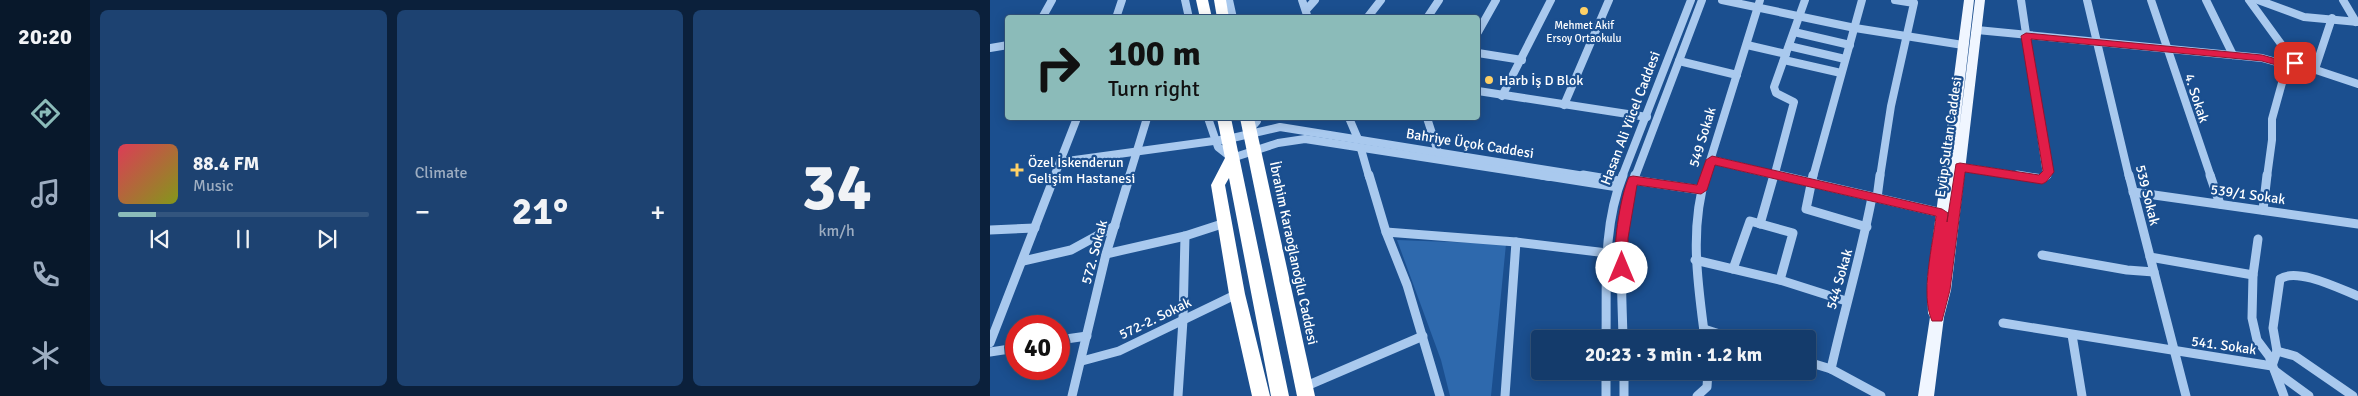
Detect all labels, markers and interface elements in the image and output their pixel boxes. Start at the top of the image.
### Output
marker: Mehmet Akif Ersoy Ortaokulu [1578,5,1590,17]
place label: Mehmet Akif Ersoy Ortaokulu [1546,19,1622,45]
text: 20:20 [18,23,72,50]
text: 100 m [1108,32,1201,75]
icon: right [1025,35,1090,100]
pin [2274,42,2316,84]
street label: Hasan Ali Yücel Caddesi [1597,49,1664,188]
icon: arrive [2281,49,2309,77]
street label: 4. Sokak [2181,71,2212,125]
place label: Harb İş D Blok [1499,72,1583,89]
marker: Harb İş D Blok [1483,74,1495,86]
text: Turn right [1108,75,1200,102]
street label: Eyüp Sultan Caddesi [1932,76,1965,198]
icon: directions [28,96,63,131]
street label: 549 Sokak [1685,105,1720,169]
street label: Bahriye Üçok Caddesi [1405,125,1535,162]
text: 34 [802,148,872,228]
text: 88.4 FM [193,152,259,176]
place label: Özel İskenderun Gelişim Hastanesi [1028,154,1135,187]
street label: İbrahim Karaoğlanoğlu Caddesi [1266,160,1321,346]
text: Climate [415,163,467,183]
marker: Özel İskenderun Gelişim Hastanesi [1010,163,1024,177]
street label: 539 Sokak [2132,163,2163,227]
icon: music [28,176,63,211]
text: Music [193,176,234,196]
street label: 539/1 Sokak [2209,181,2286,208]
text: 21° [512,188,568,235]
text: − [415,195,430,229]
text: + [650,195,665,229]
street label: 572. Sokak [1078,218,1111,286]
text: km/h [819,221,855,241]
icon: previous [146,225,174,253]
icon: pause [229,225,257,253]
icon: next [313,225,341,253]
position arrow [1595,241,1647,293]
street label: 544 Sokak [1823,247,1856,311]
icon: phone [28,257,63,292]
street label: 572-2. Sokak [1116,294,1194,343]
speed limit sign: 40 [1005,315,1070,380]
street label: 541. Sokak [2190,333,2258,358]
icon: climate [28,338,63,373]
text: 20:23 · 3 min · 1.2 km [1585,343,1762,367]

